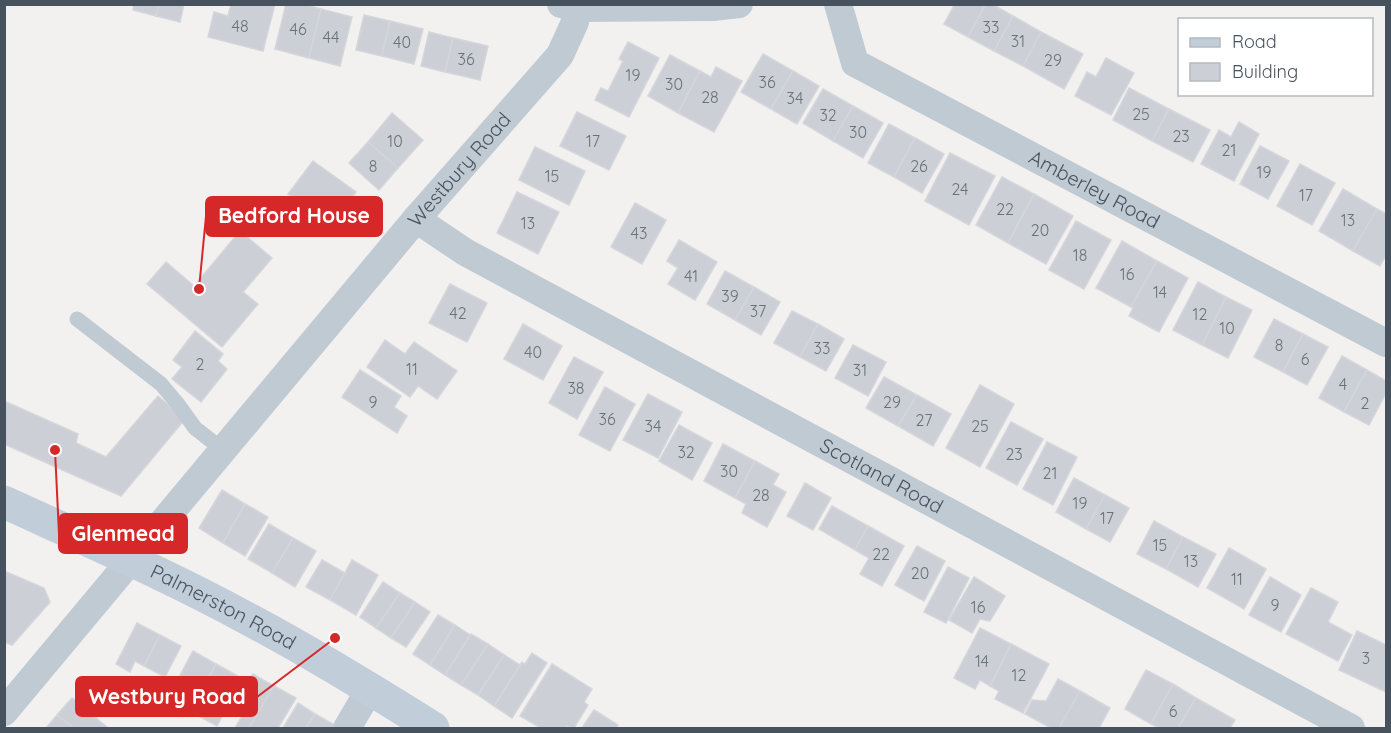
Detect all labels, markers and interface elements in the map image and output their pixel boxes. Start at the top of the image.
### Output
house number: 48 [231,16,249,36]
house number: 33 [983,17,999,37]
legend [1178,18,1373,96]
house number: 46 [289,19,307,39]
house number: 44 [323,27,339,47]
text: Road [1232,30,1277,53]
house number: 31 [1011,31,1025,51]
house number: 40 [393,32,411,52]
house number: 36 [458,49,475,69]
house number: 29 [1044,50,1062,70]
text: Building [1232,60,1298,83]
house number: 19 [626,65,640,85]
house number: 36 [759,72,776,92]
house number: 30 [665,74,683,94]
house number: 28 [701,87,719,107]
house number: 34 [787,88,803,108]
house number: 25 [1132,104,1150,124]
house number: 32 [819,105,837,125]
street label: Westbury Road [402,107,516,232]
house number: 30 [849,122,867,142]
house number: 23 [1172,126,1190,146]
house number: 10 [387,131,403,151]
house number: 17 [586,131,600,151]
house number: 21 [1222,140,1236,160]
street label: Amberley Road [1025,144,1164,234]
house number: 8 [369,156,377,176]
house number: 26 [910,156,928,176]
house number: 19 [1257,162,1271,182]
house number: 15 [545,166,559,186]
house number: 24 [951,179,969,199]
house number: 17 [1299,185,1313,205]
callout: Bedford House [206,197,382,236]
house number: 22 [996,199,1014,219]
text: Bedford House [218,202,370,228]
house number: 13 [1341,210,1355,230]
house number: 13 [521,213,535,233]
house number: 20 [1031,220,1049,240]
house number: 43 [631,223,647,243]
house number: 18 [1073,245,1087,265]
house number: 16 [1120,264,1135,284]
house number: 41 [684,266,698,286]
house number: 14 [1153,282,1167,302]
house number: 39 [721,286,739,306]
house number: 37 [750,301,766,321]
house number: 42 [449,303,467,323]
house number: 12 [1193,304,1208,324]
house number: 10 [1219,318,1235,338]
house number: 8 [1275,335,1283,355]
house number: 33 [814,338,830,358]
house number: 40 [524,342,542,362]
house number: 6 [1301,349,1310,369]
house number: 2 [196,354,205,374]
house number: 11 [406,359,418,379]
house number: 31 [853,360,867,380]
house number: 4 [1339,374,1347,394]
house number: 38 [567,378,585,398]
house number: 9 [369,392,378,412]
house number: 29 [883,392,901,412]
house number: 2 [1361,393,1370,413]
house number: 36 [599,409,616,429]
house number: 27 [916,410,932,430]
house number: 34 [645,416,661,436]
house number: 25 [971,416,989,436]
street label: Scotland Road [816,432,948,519]
house number: 32 [677,442,695,462]
house number: 23 [1005,444,1023,464]
house number: 30 [720,461,738,481]
house number: 21 [1043,463,1057,483]
house number: 28 [752,485,770,505]
house number: 19 [1073,493,1087,513]
house number: 17 [1100,508,1114,528]
callout: Glenmead [59,514,187,553]
text: Glenmead [71,520,175,546]
house number: 15 [1153,535,1167,555]
house number: 22 [872,544,890,564]
house number: 13 [1184,551,1198,571]
street label: Palmerston Road [147,558,301,655]
house number: 20 [911,563,929,583]
house number: 11 [1231,569,1243,589]
house number: 9 [1271,595,1280,615]
house number: 16 [971,597,986,617]
house number: 3 [1362,648,1370,668]
house number: 14 [975,651,989,671]
house number: 12 [1012,665,1027,685]
callout: Westbury Road [76,677,257,716]
text: Westbury Road [88,683,246,709]
house number: 6 [1169,701,1178,721]

